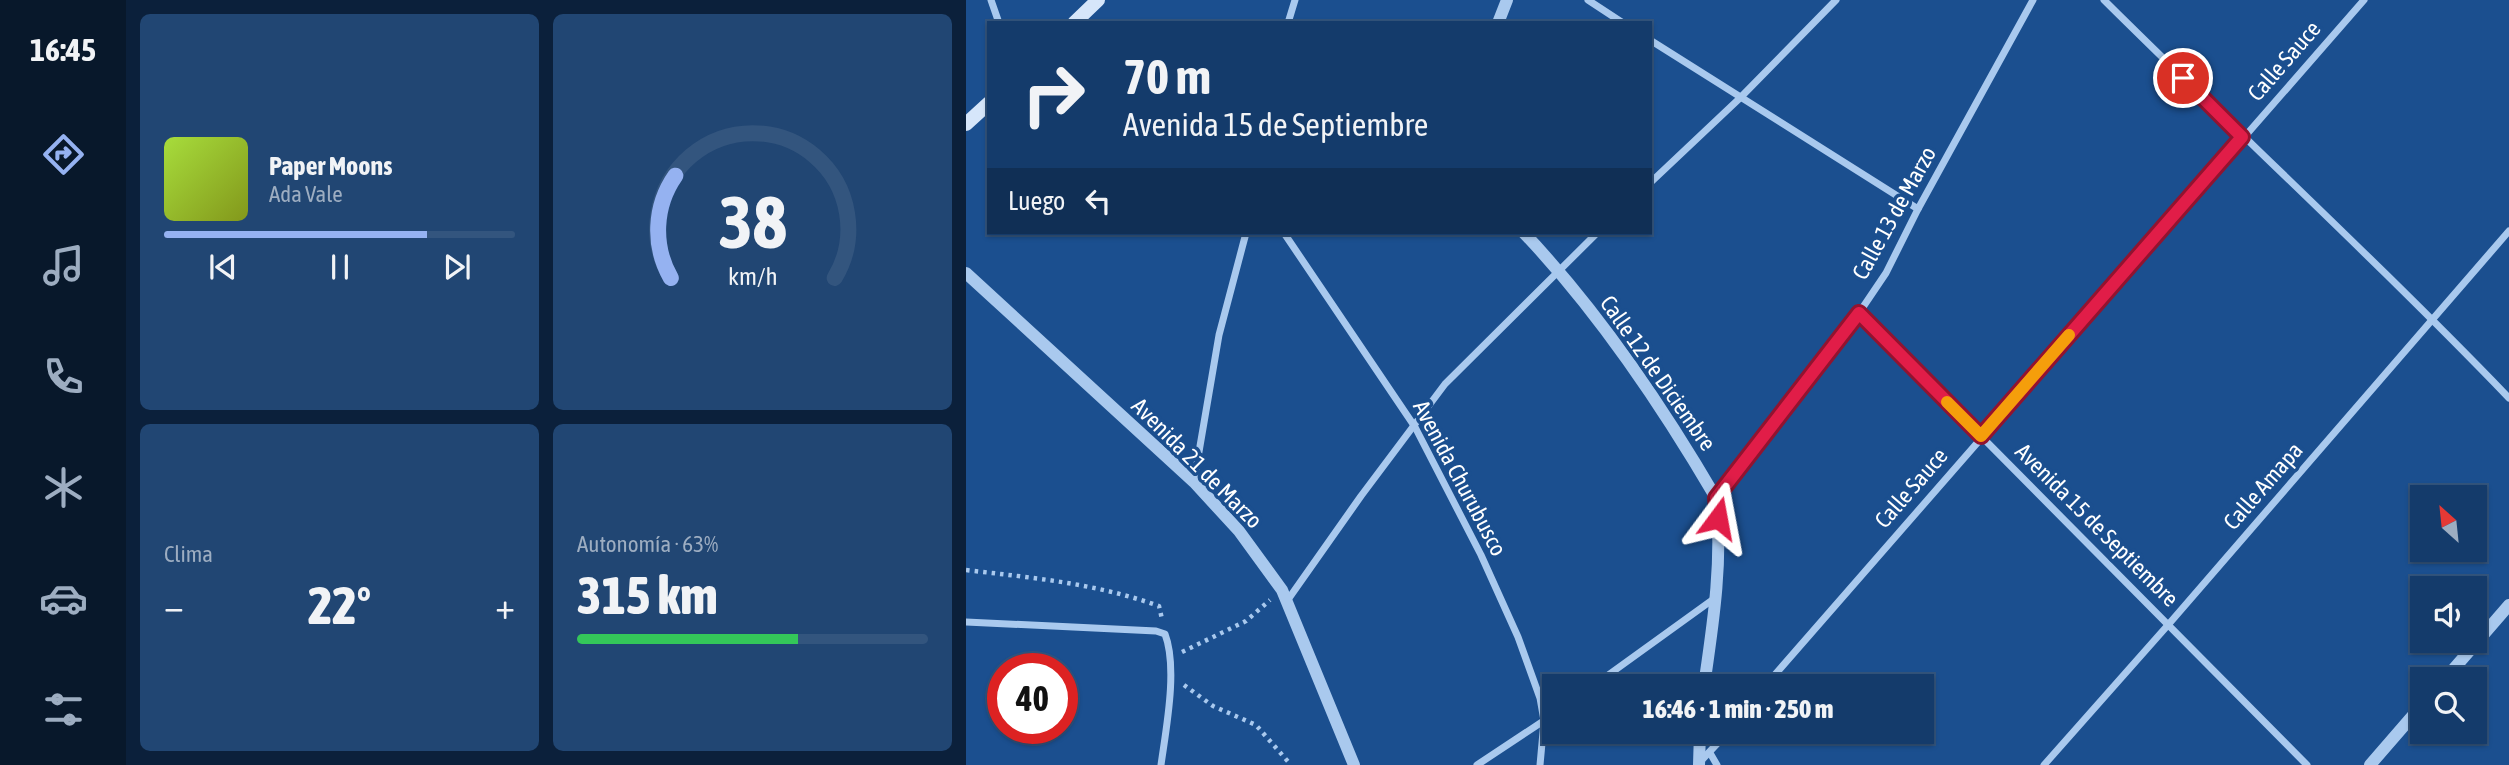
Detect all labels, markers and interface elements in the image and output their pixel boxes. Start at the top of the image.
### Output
street label: Calle Sauce [2242,16,2326,106]
text: 16:45 [30,31,96,68]
text: 70 m [1123,48,1211,104]
pin [2153,48,2213,108]
icon: right [1008,49,1099,140]
icon: arrive [2164,59,2202,97]
text: Avenida 15 de Septiembre [1123,106,1428,143]
icon: directions [39,130,88,179]
street label: Calle 13 de Marzo [1847,142,1941,284]
text: Paper Moons [269,151,392,181]
text: 38 [718,180,787,263]
text: Ada Vale [269,181,343,207]
icon: left [1079,182,1117,220]
text: Luego [1008,186,1065,216]
icon: music [39,241,88,290]
icon: previous [204,248,242,286]
icon: pause [321,248,359,286]
icon: next [438,248,476,286]
text: km/h [728,262,777,290]
street label: Calle 12 de Diciembre [1595,291,1721,455]
icon: phone [39,352,88,401]
street label: Avenida 21 de Marzo [1127,393,1267,533]
street label: Avenida Churubusco [1408,396,1512,560]
street label: Calle Amapa [2218,437,2308,535]
street label: Avenida 15 de Septiembre [2010,438,2184,612]
street label: Calle Sauce [1869,443,1953,533]
icon: climate [39,463,88,512]
position arrow [1681,481,1755,555]
north arrow [2410,485,2487,562]
map controls [2410,485,2487,744]
text: Autonomía · 63% [577,531,718,557]
text: Clima [164,541,213,567]
text: 315 km [577,565,718,625]
icon: car [39,574,88,623]
text: 22° [308,575,371,635]
button: sound [2410,576,2487,653]
text: − [164,584,184,627]
text: + [495,584,515,627]
speed limit sign: 40 [987,653,1078,744]
button: search [2410,667,2487,744]
icon: filters [39,685,88,734]
text: 16:46 · 1 min · 250 m [1643,694,1833,724]

